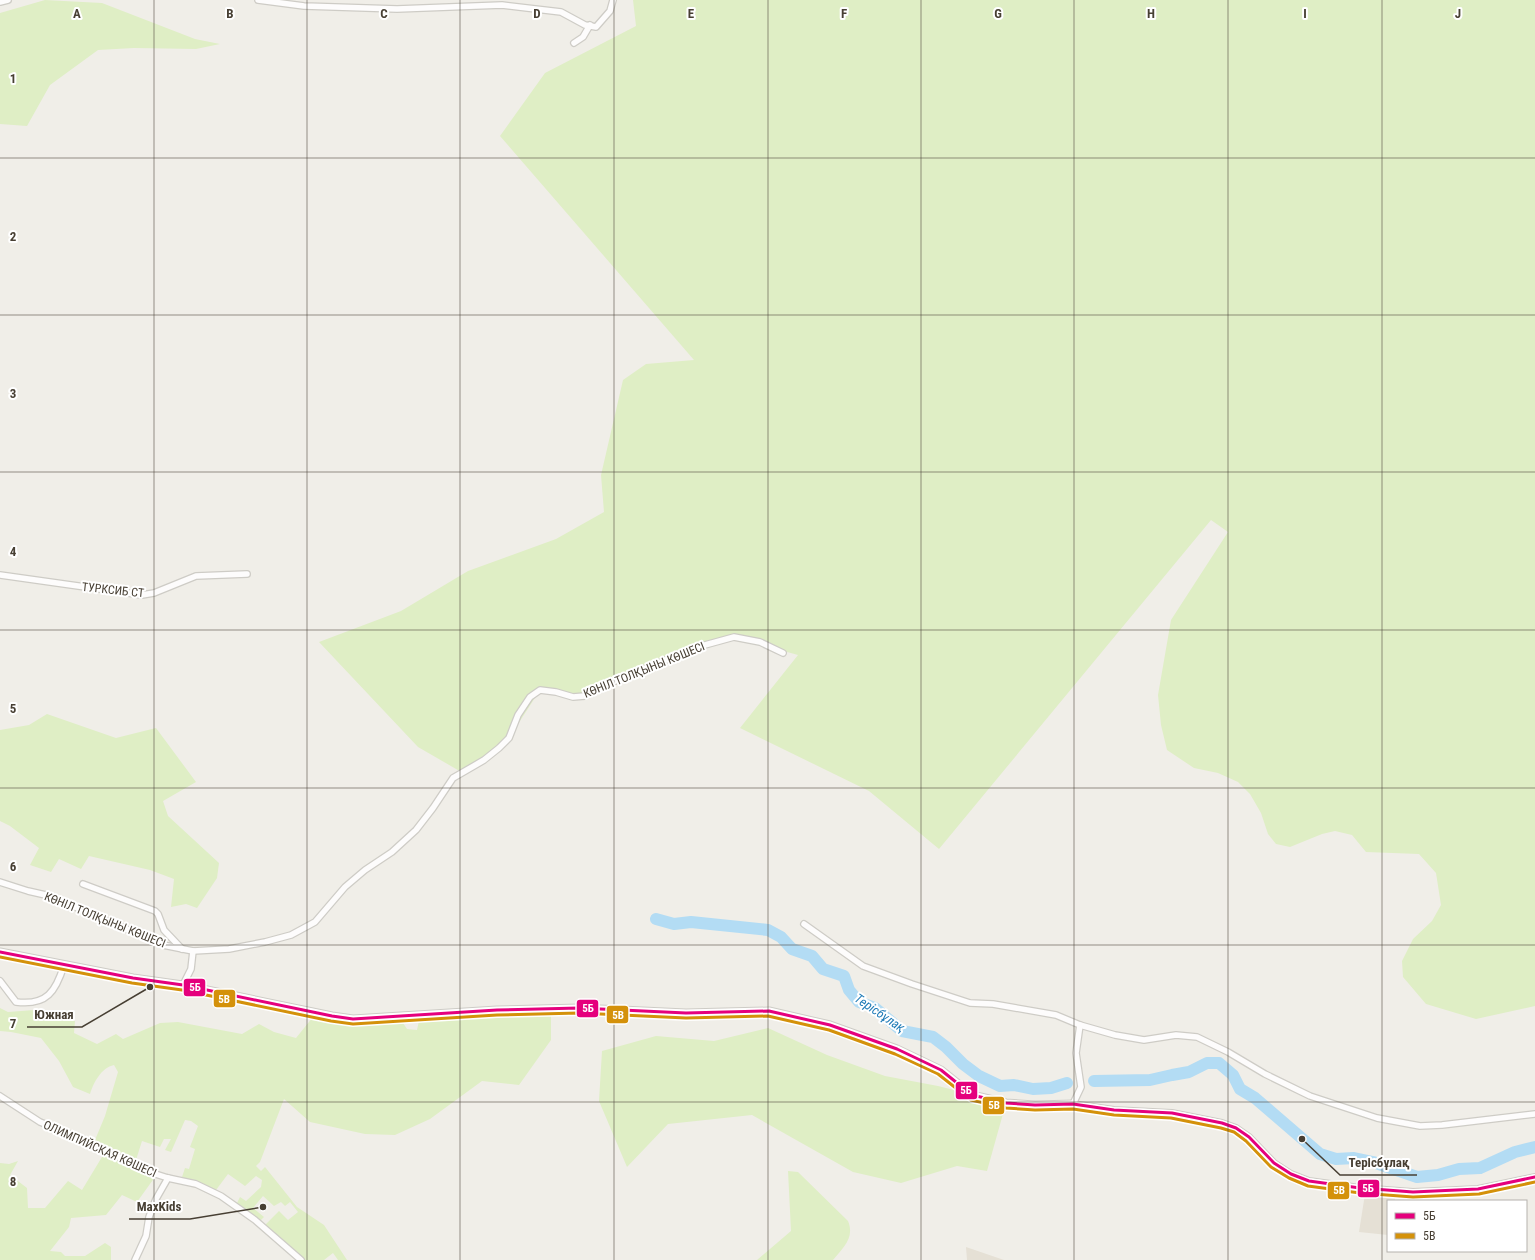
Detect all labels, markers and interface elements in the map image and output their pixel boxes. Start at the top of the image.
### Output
text: A [73,6,81,21]
text: B [226,6,234,21]
text: C [380,6,388,21]
text: D [533,6,541,21]
text: E [688,6,695,21]
text: F [841,6,847,21]
text: G [994,6,1002,21]
text: H [1147,6,1155,21]
text: I [1303,6,1307,21]
text: J [1455,6,1461,21]
text: 1 [10,71,16,86]
text: 2 [10,229,17,244]
text: 3 [10,386,16,401]
text: 4 [10,544,17,559]
street label: ТУРКСИБ СТ [81,580,145,600]
street label: КӨНІЛ ТОЛҚЫНЫ КӨШЕСІ [581,639,707,701]
text: 5 [10,701,17,716]
text: 6 [10,859,17,874]
street label: КӨНІЛ ТОЛҚЫНЫ КӨШЕСІ [42,889,168,951]
line badge: 5Б [183,978,206,997]
text: 5Б [189,981,201,994]
line badge: 5В [213,989,236,1008]
water label: Терісбұлақ [852,991,908,1036]
text: 5В [218,993,230,1006]
line badge: 5Б [576,999,599,1018]
callout: Южная [27,1002,82,1027]
text: 5Б [582,1002,594,1015]
line badge: 5В [606,1005,629,1024]
text: Южная [34,1007,74,1022]
text: 5В [612,1009,624,1022]
text: 7 [10,1016,17,1031]
line badge: 5Б [955,1081,978,1100]
text: 5Б [960,1084,972,1097]
line badge: 5В [982,1096,1005,1115]
text: 5В [988,1099,1000,1112]
street label: ОЛИМПИЙСКАЯ КӨШЕСІ [41,1117,159,1180]
callout: Терісбұлақ [1340,1150,1417,1175]
text: Терісбұлақ [1348,1155,1410,1170]
text: 8 [10,1174,16,1189]
line badge: 5Б [1357,1179,1380,1198]
line badge: 5В [1327,1181,1350,1200]
text: 5Б [1362,1182,1374,1195]
text: 5В [1333,1184,1345,1197]
callout: MaxKids [129,1194,190,1219]
text: MaxKids [137,1199,181,1214]
legend [1387,1200,1527,1252]
text: 5Б [1423,1209,1436,1223]
text: 5В [1423,1229,1435,1243]

